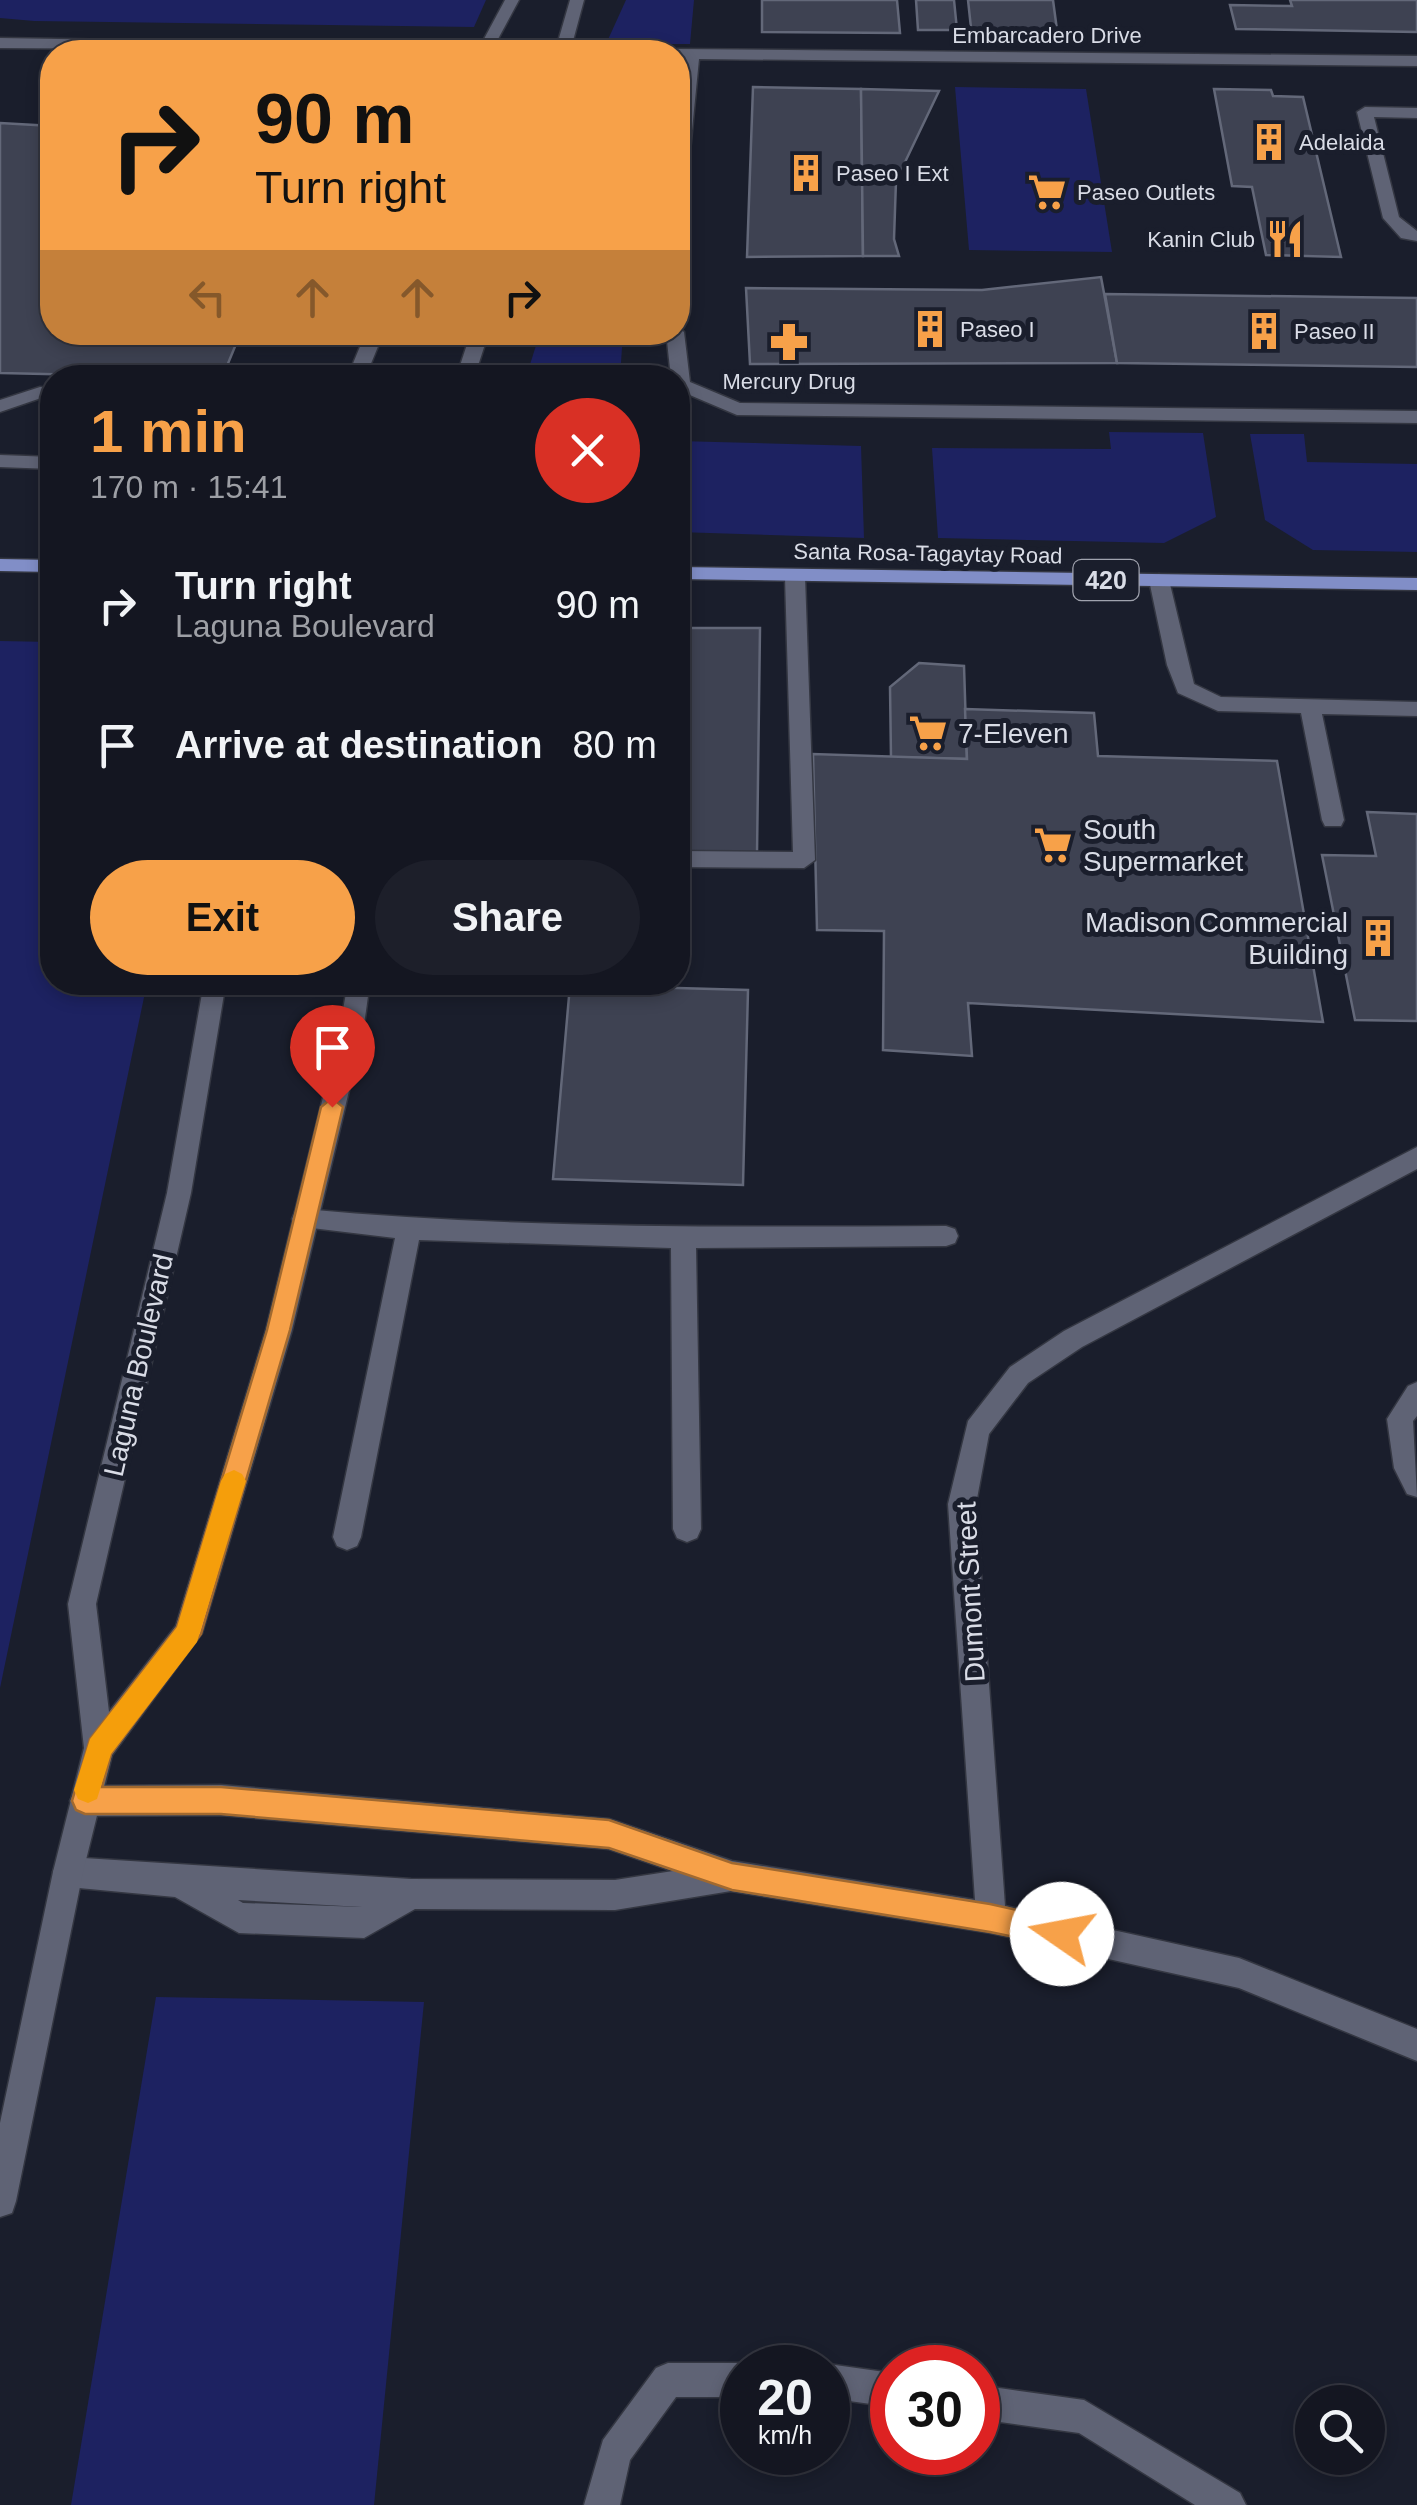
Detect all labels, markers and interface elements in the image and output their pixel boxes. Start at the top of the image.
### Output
street label: Embarcadero Drive [952,23,1142,48]
icon: right [90,80,220,210]
text: 90 m [255,80,415,158]
building icon: Adelaida [1248,121,1290,163]
place label: Adelaida [1299,130,1385,155]
building icon: Paseo I Ext [785,152,827,194]
place label: Paseo I Ext [836,161,949,186]
text: Turn right [255,162,446,213]
supermarket icon: Paseo Outlets [1026,171,1068,213]
place label: Paseo Outlets [1077,180,1215,205]
restaurant icon: Kanin Club [1264,218,1306,260]
place label: Kanin Club [1147,227,1255,252]
icon: left [180,270,235,325]
icon: ahead [285,270,340,325]
icon: ahead [390,270,445,325]
icon: right [495,270,550,325]
building icon: Paseo I [909,308,951,350]
building icon: Paseo II [1243,310,1285,352]
place label: Paseo I [960,317,1035,342]
place label: Paseo II [1294,319,1375,344]
pharmacy icon: Mercury Drug [768,321,810,363]
place label: Mercury Drug [722,369,856,394]
text: 1 min [90,398,247,465]
button: close [535,398,640,503]
text: 170 m · 15:41 [90,469,287,505]
street label: Santa Rosa-Tagaytay Road [793,539,1063,568]
road number: 420 [1074,560,1138,600]
text: Turn right [175,565,352,607]
icon: right [90,578,145,633]
text: 90 m [556,584,640,626]
text: Laguna Boulevard [175,608,435,644]
supermarket icon: 7-Eleven [907,712,949,754]
icon: arrive [90,718,145,773]
place label: 7-Eleven [958,718,1069,749]
text: Arrive at destination [175,724,542,766]
text: 80 m [572,724,657,766]
place label: South Supermarket [1083,814,1244,877]
supermarket icon: South Supermarket [1032,824,1074,866]
button: Exit [90,860,355,975]
button: Share [375,860,640,975]
place label: Madison Commercial Building [1085,907,1348,970]
building icon: Madison Commercial Building [1357,917,1399,959]
pin [290,1005,375,1108]
icon: arrive [305,1020,360,1075]
street label: Laguna Boulevard [98,1251,179,1479]
street label: Dumont Street [950,1501,991,1683]
position arrow [1010,1882,1114,1986]
speed limit sign: 30 [870,2345,1000,2475]
text: 20 [757,2370,813,2426]
map controls [1295,2385,1385,2475]
button: search [1295,2385,1385,2475]
text: km/h [758,2421,812,2449]

